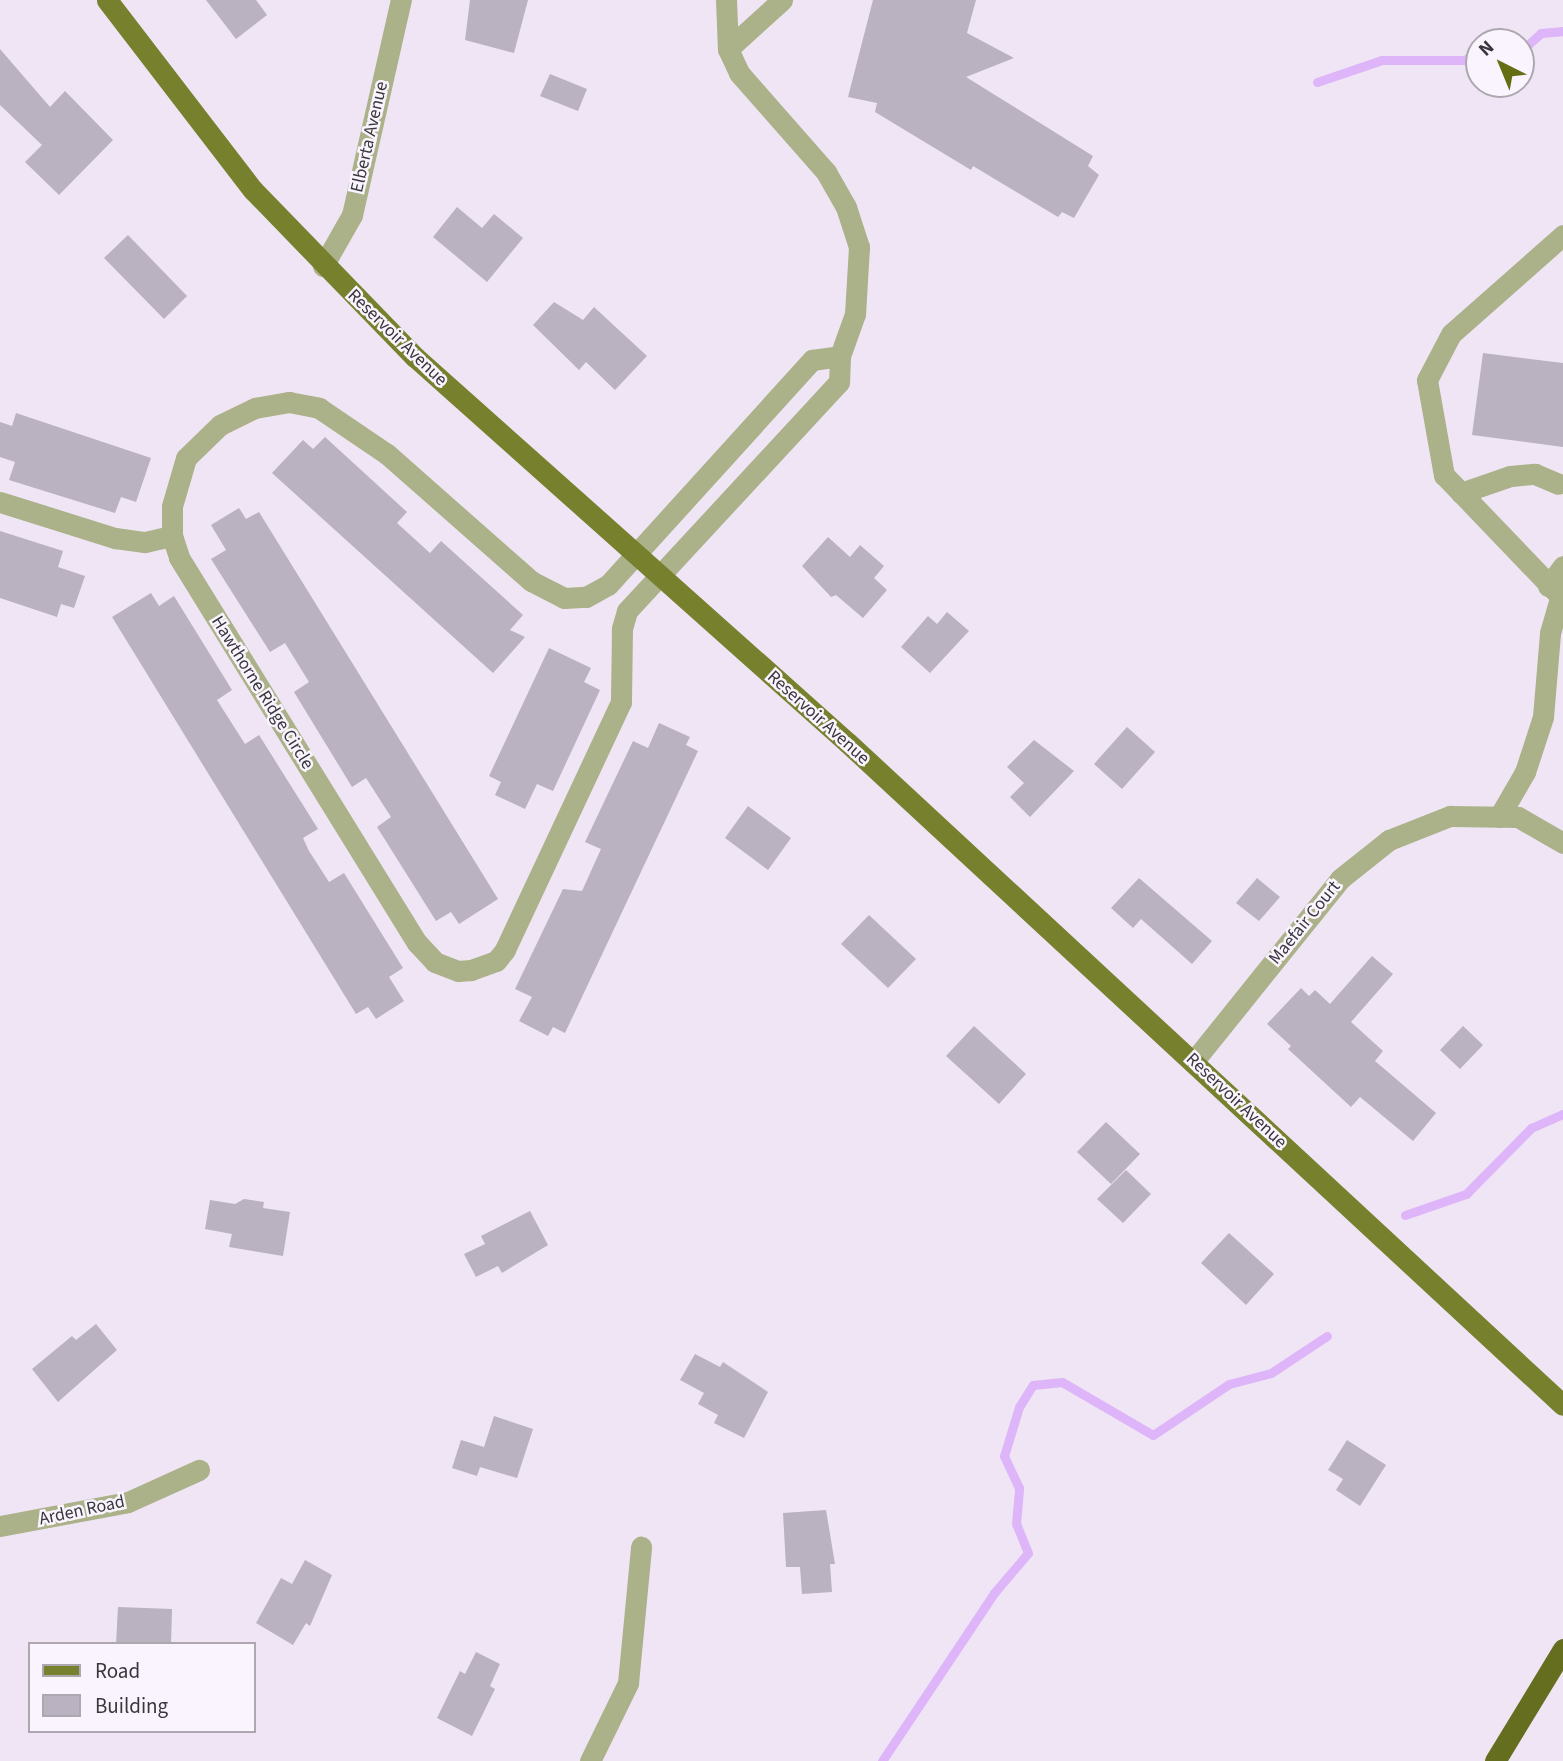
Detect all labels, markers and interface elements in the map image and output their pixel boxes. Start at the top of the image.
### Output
north arrow [1465,28,1535,98]
text: N [1473,35,1501,63]
street label: Elberta Avenue [347,79,393,195]
street label: Reservoir Avenue [343,285,451,391]
street label: Hawthorne Ridge Circle [206,612,318,774]
street label: Reservoir Avenue [762,666,874,770]
street label: Maefair Court [1265,877,1345,969]
street label: Reservoir Avenue [1181,1049,1291,1153]
street label: Arden Road [37,1491,127,1531]
legend [28,1642,256,1733]
text: Road [95,1656,140,1686]
text: Building [95,1691,168,1721]

